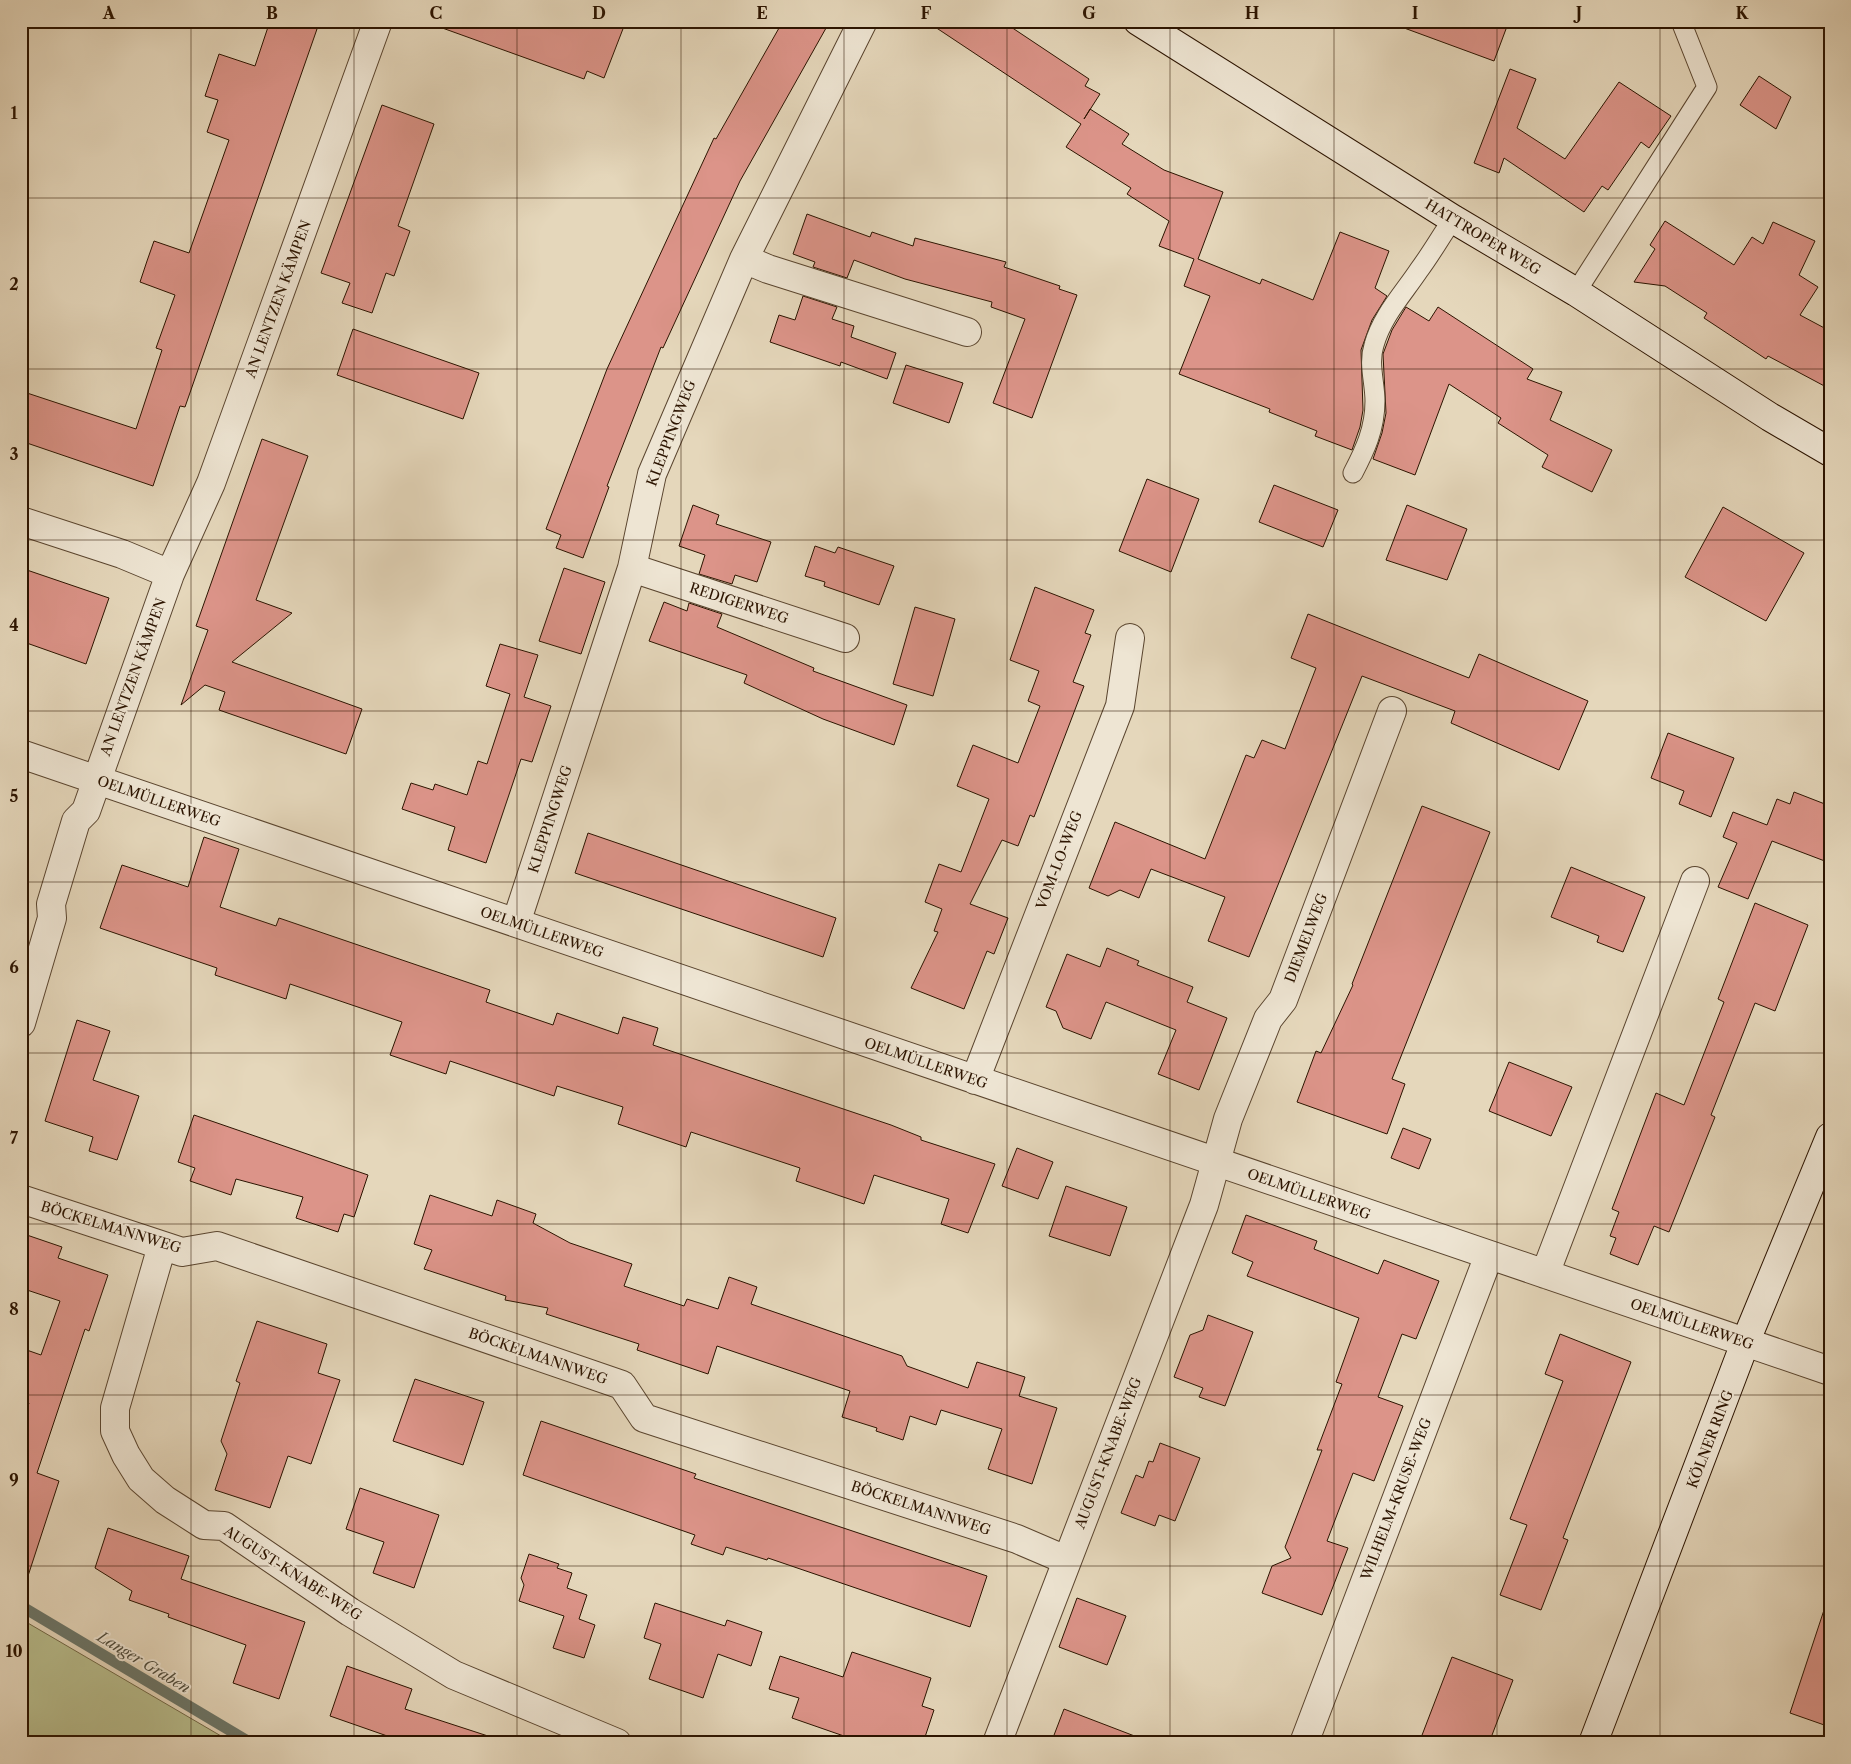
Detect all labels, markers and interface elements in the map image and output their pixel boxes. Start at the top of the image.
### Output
text: A [102,3,116,23]
text: B [266,3,278,23]
text: C [430,3,442,23]
text: D [592,3,606,23]
text: E [756,3,768,23]
text: F [921,3,932,23]
text: G [1082,3,1096,23]
text: H [1245,3,1259,23]
text: I [1412,3,1419,23]
text: J [1573,3,1582,23]
text: K [1736,3,1750,23]
text: 1 [10,103,18,123]
street label: HATTROPER WEG [1422,195,1544,279]
street label: AN LENTZEN KÄMPEN [241,217,315,381]
text: 2 [9,274,19,294]
street label: KLEPPINGWEG [642,377,700,489]
text: 3 [9,444,19,464]
street label: REDIGERWEG [687,579,791,627]
street label: AN LENTZEN KÄMPEN [96,595,170,759]
text: 4 [9,615,19,635]
street label: KLEPPINGWEG [524,763,576,875]
street label: OELMÜLLERWEG [95,771,223,831]
text: 5 [10,786,19,806]
street label: VOM-LO-WEG [1032,808,1086,913]
street label: DIEMELWEG [1281,891,1331,985]
street label: OELMÜLLERWEG [478,902,606,962]
text: 6 [9,957,19,977]
street label: OELMÜLLERWEG [862,1033,990,1093]
text: 7 [10,1128,19,1148]
street label: OELMÜLLERWEG [1245,1164,1373,1224]
street label: BÖCKELMANNWEG [39,1197,183,1257]
street label: OELMÜLLERWEG [1628,1294,1756,1354]
text: 8 [9,1299,19,1319]
street label: BÖCKELMANNWEG [466,1324,610,1388]
street label: AUGUST-KNABE-WEG [1070,1375,1145,1532]
street label: KÖLNER RING [1683,1387,1737,1491]
street label: WILHELM-KRUSE-WEG [1356,1415,1435,1584]
text: 9 [9,1470,19,1490]
street label: BÖCKELMANNWEG [849,1477,993,1539]
street label: AUGUST-KNABE-WEG [220,1521,365,1624]
water label: Langer Graben [93,1626,194,1697]
text: 10 [5,1641,23,1661]

